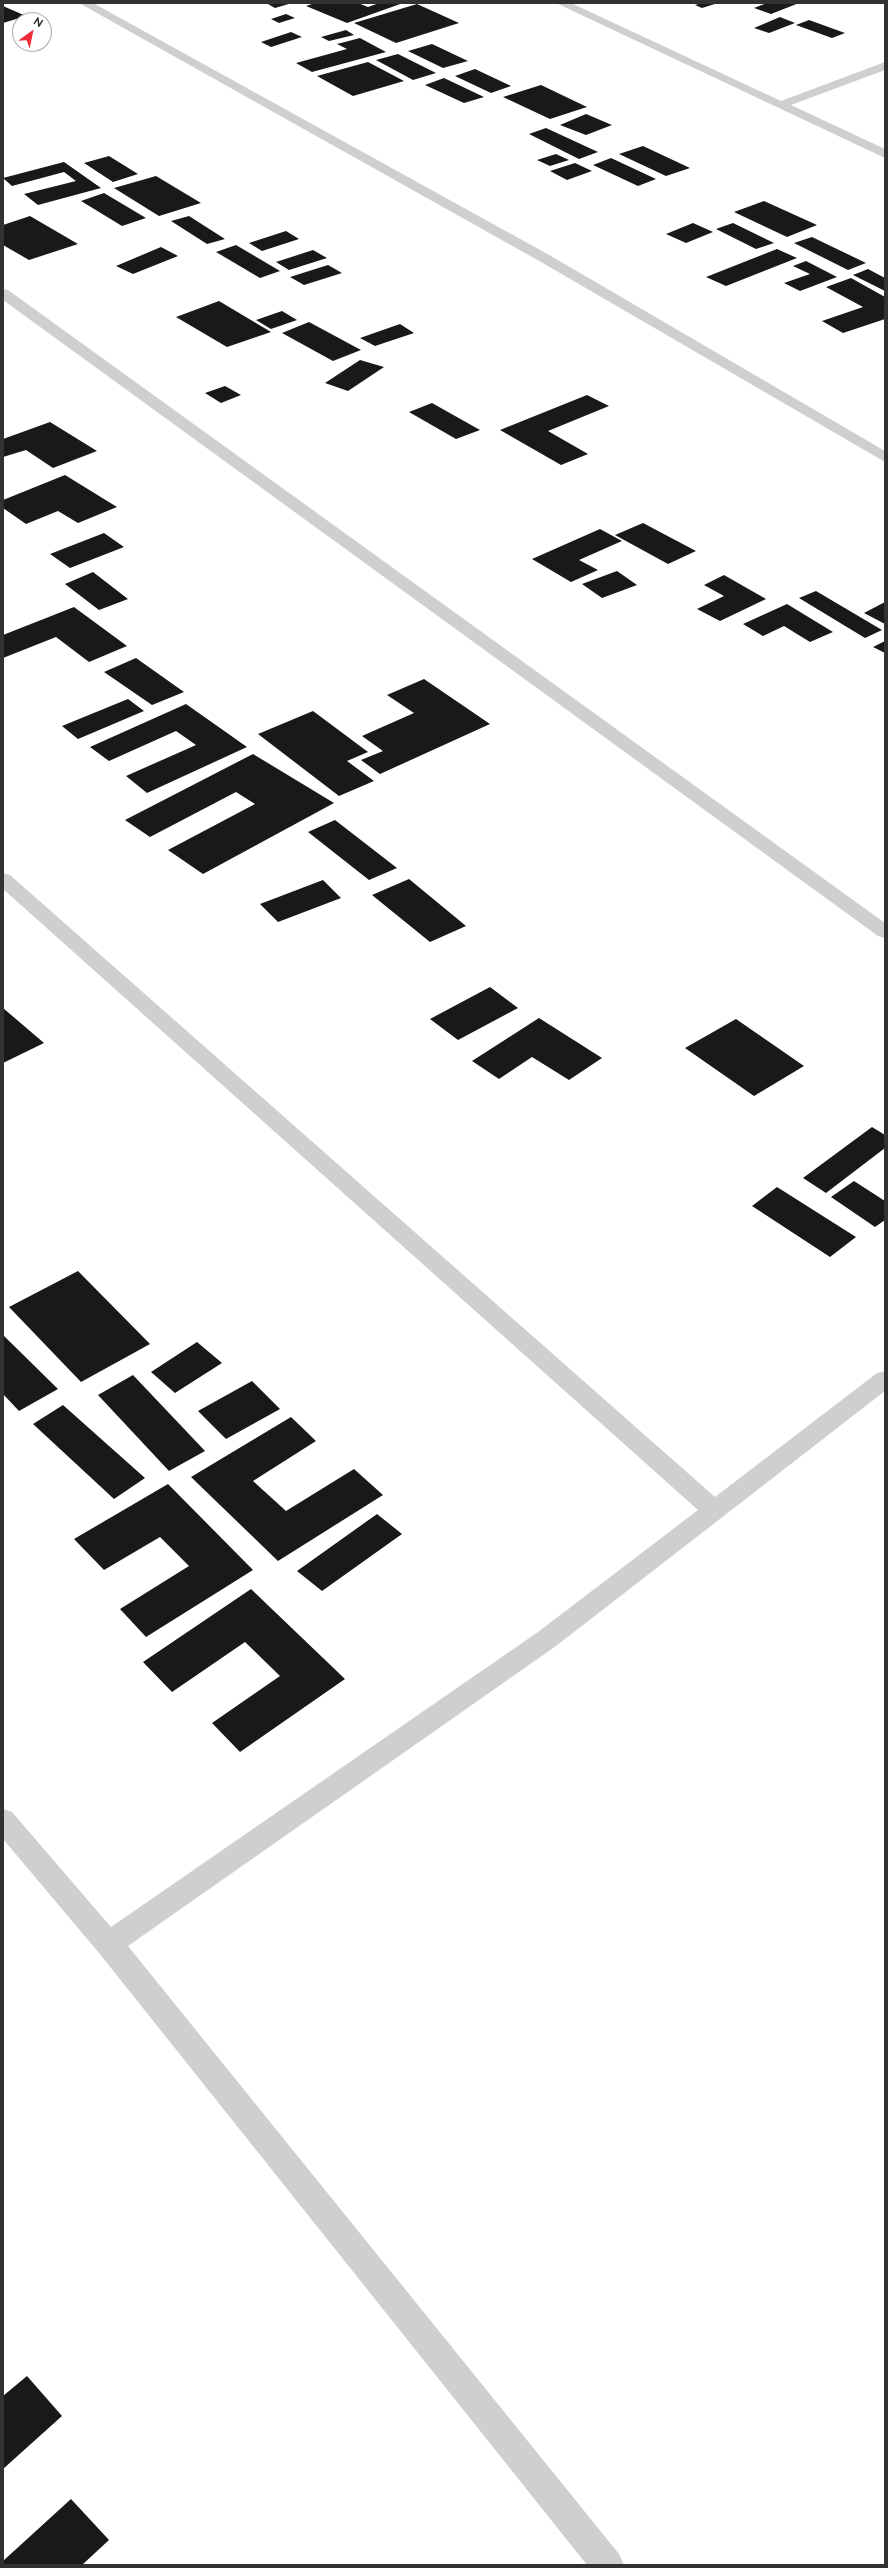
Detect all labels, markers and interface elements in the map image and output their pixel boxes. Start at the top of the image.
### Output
north arrow [12,12,52,52]
text: N [31,15,45,30]

